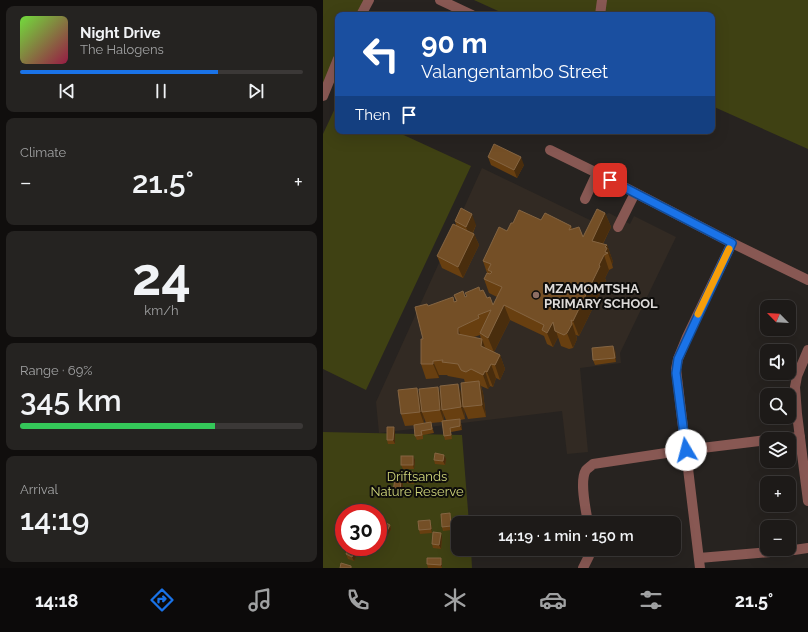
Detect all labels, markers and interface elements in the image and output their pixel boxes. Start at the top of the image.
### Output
text: Night Drive [80,24,160,42]
text: 90 m [421,27,487,60]
icon: left [355,28,407,80]
text: The Halogens [80,42,164,57]
text: Valangentambo Street [421,61,608,82]
icon: previous [56,80,78,102]
icon: pause [150,80,172,102]
icon: next [245,80,267,102]
icon: arrive [398,104,420,126]
text: Then [355,106,390,124]
text: Climate [20,145,66,160]
pin [593,163,627,197]
text: 21.5° [132,165,194,200]
text: − [20,169,32,195]
text: + [294,169,303,195]
icon: arrive [599,169,621,191]
text: 24 [132,246,191,307]
place label: MZAMOMTSHA PRIMARY SCHOOL [544,281,658,311]
marker: MZAMOMTSHA PRIMARY SCHOOL [531,290,541,300]
north arrow [760,300,796,336]
map controls [760,300,796,556]
text: km/h [144,303,179,318]
button: sound [760,344,796,380]
text: Range · 69% [20,363,93,378]
text: 345 km [20,383,122,418]
button: search [760,388,796,424]
position arrow [665,429,707,471]
button: layers [760,432,796,468]
park label: Driftsands Nature Reserve [370,469,464,499]
button: + [760,476,796,512]
text: Arrival [20,482,58,497]
text: 14:19 [20,502,90,537]
speed limit sign: 30 [335,504,387,556]
button: − [760,520,796,556]
text: 14:19 · 1 min · 150 m [498,527,634,545]
icon: directions [148,586,176,614]
icon: music [246,586,274,614]
icon: phone [344,586,372,614]
icon: climate [441,586,469,614]
icon: car [539,586,567,614]
icon: filters [637,586,665,614]
text: 14:18 [35,590,78,611]
text: 21.5° [735,590,773,611]

